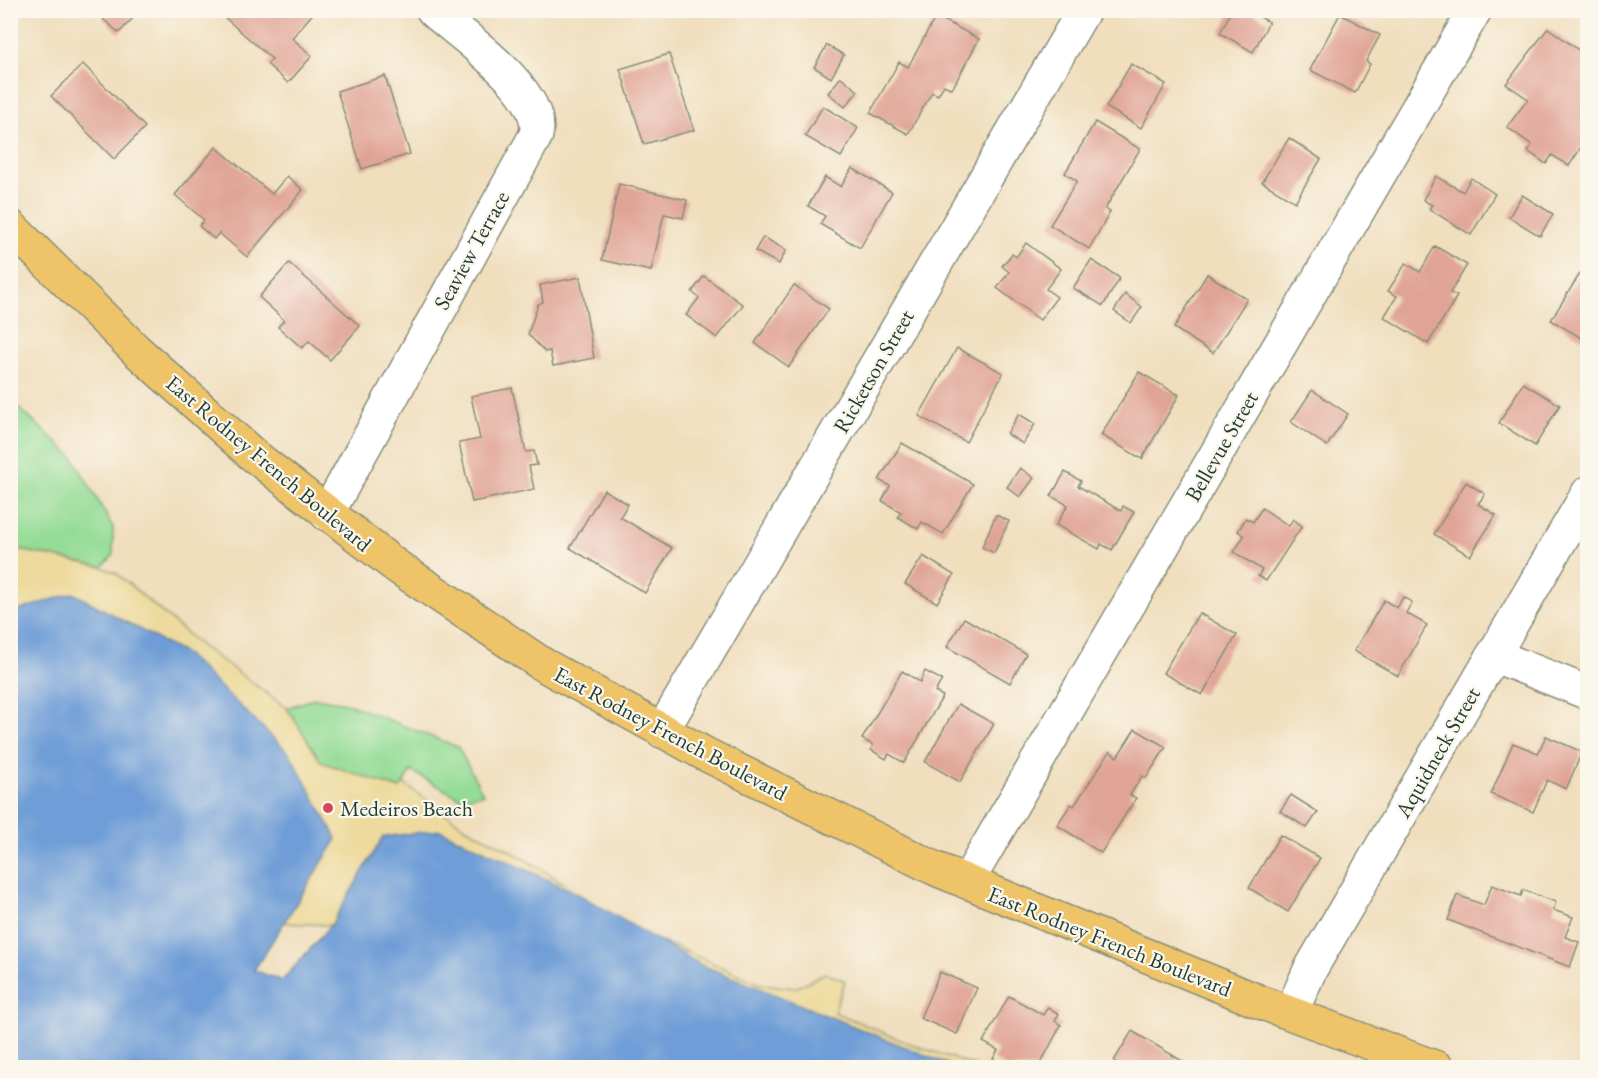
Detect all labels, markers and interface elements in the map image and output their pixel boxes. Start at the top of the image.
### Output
street label: Seaview Terrace [427,185,516,315]
street label: Ricketson Street [826,304,921,438]
street label: East Rodney French Boulevard [160,369,378,559]
street label: Bellevue Street [1178,386,1265,507]
street label: East Rodney French Boulevard [549,660,793,808]
street label: Aquidneck Street [1388,681,1487,824]
place label: Medeiros Beach [340,794,473,823]
marker: Medeiros Beach [321,801,335,815]
street label: East Rodney French Boulevard [984,879,1237,1004]

